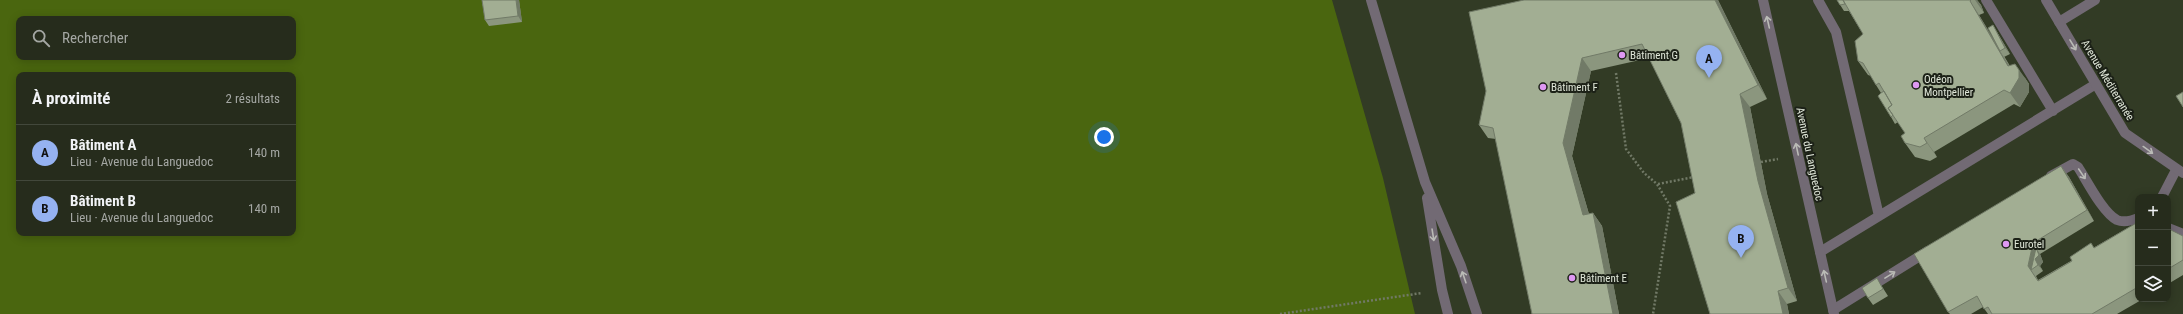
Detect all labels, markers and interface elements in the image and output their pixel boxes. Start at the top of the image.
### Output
search box [16,16,296,60]
one-way arrow [1764,16,1772,29]
icon: search [30,27,52,49]
text: Rechercher [62,29,128,47]
street label: Avenue Méditerranée [2078,38,2137,123]
one-way arrow [2070,39,2078,51]
pin: A [1696,45,1722,78]
place label: Bâtiment G [1630,49,1678,62]
marker: Bâtiment G [1617,50,1627,60]
place label: Odéon Montpellier [1924,73,1974,99]
marker: Odéon Montpellier [1911,80,1921,90]
place label: Bâtiment F [1551,81,1598,94]
marker: Bâtiment F [1538,82,1548,92]
text: À proximité [32,88,110,108]
text: 2 résultats [226,91,280,106]
street label: Avenue du Languedoc [1793,106,1826,202]
your location [1094,127,1114,147]
text: Bâtiment A [70,136,137,154]
one-way arrow [1792,143,1800,156]
text: A [41,145,49,160]
text: 140 m [248,145,280,160]
one-way arrow [2142,145,2153,154]
text: Lieu · Avenue du Languedoc [70,154,213,169]
one-way arrow [2078,168,2086,179]
text: Bâtiment B [70,192,136,210]
map controls [2135,194,2171,302]
button: + [2135,194,2171,230]
text: B [41,201,49,216]
text: 140 m [248,201,280,216]
text: Lieu · Avenue du Languedoc [70,210,213,225]
pin: B [1728,225,1754,258]
one-way arrow [1429,228,1437,241]
button: − [2135,230,2171,266]
place label: Eurotel [2014,238,2044,251]
marker: Eurotel [2001,239,2011,249]
button: layers [2135,266,2171,302]
one-way arrow [1821,270,1828,283]
one-way arrow [1884,270,1896,278]
one-way arrow [1460,271,1468,283]
place label: Bâtiment E [1580,272,1628,285]
marker: Bâtiment E [1567,273,1577,283]

